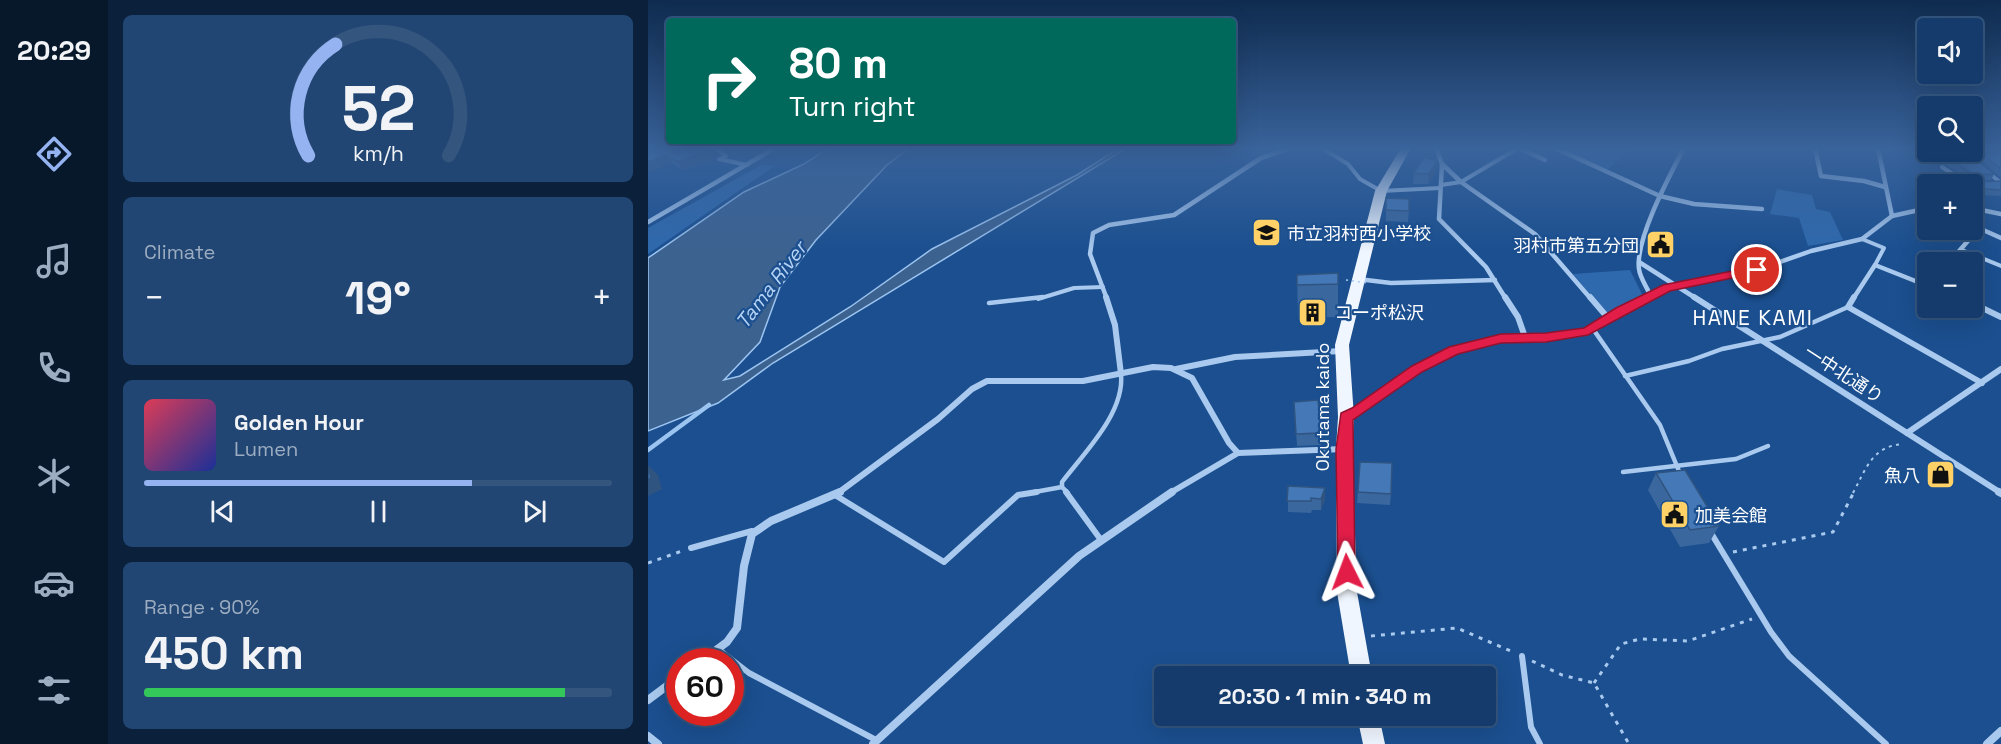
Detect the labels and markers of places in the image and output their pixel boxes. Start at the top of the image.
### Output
school or university icon: 市立羽村西小学校 [1250,217,1282,249]
place label: 市立羽村西小学校 [1287,222,1431,245]
public building icon: 羽村市第五分団 [1644,229,1676,261]
place label: 羽村市第五分団 [1513,234,1639,257]
pin [1731,244,1782,295]
building icon: コーポ松沢 [1297,296,1329,328]
place label: コーポ松沢 [1334,301,1424,324]
shop icon: 魚八 [1925,459,1957,491]
place label: 魚八 [1884,464,1920,487]
public building icon: 加美会館 [1658,499,1690,531]
place label: 加美会館 [1695,504,1767,527]

